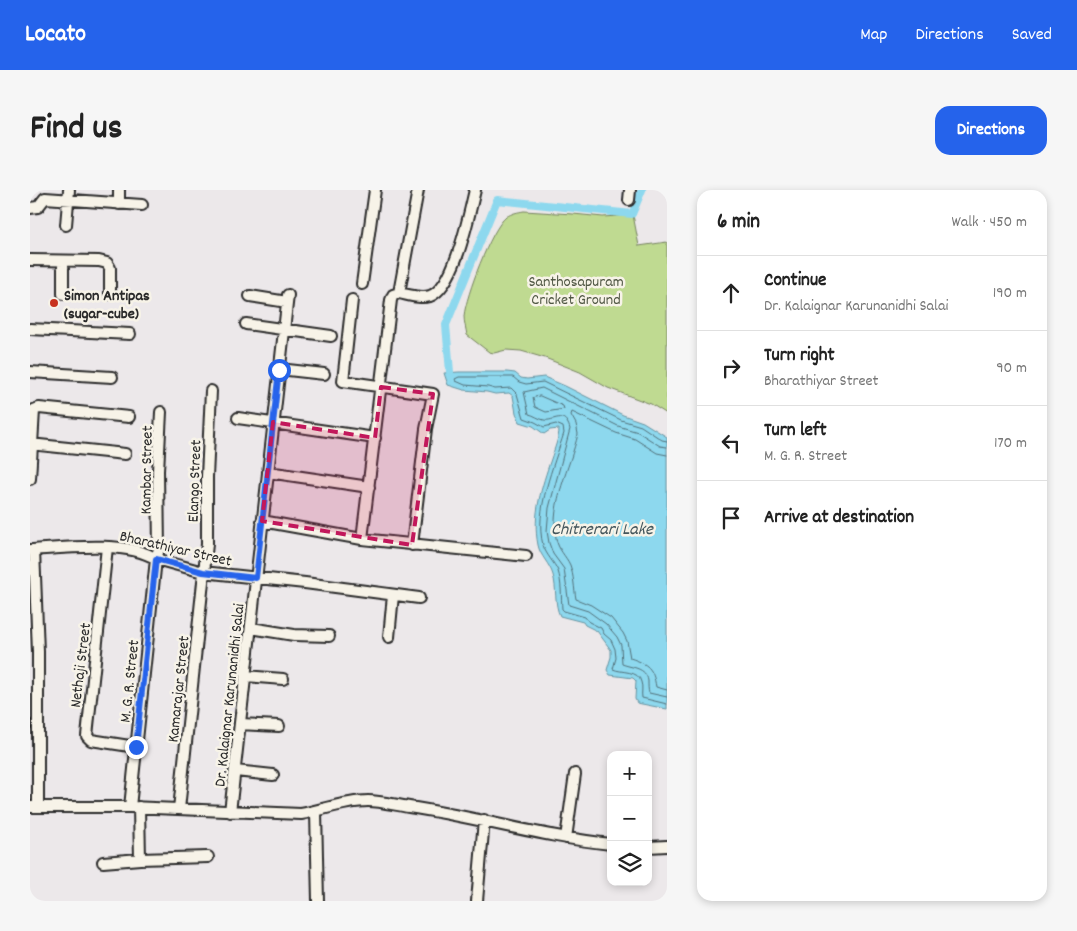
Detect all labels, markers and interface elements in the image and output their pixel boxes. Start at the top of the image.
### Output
text: Locato [25,18,86,52]
text: Map [860,23,887,48]
text: Directions [915,23,984,48]
text: Saved [1012,23,1052,48]
text: Find us [30,105,122,155]
button: Directions [935,106,1047,155]
text: 6 min [717,208,760,238]
text: Walk · 450 m [952,211,1027,234]
text: Continue [764,268,826,295]
park label: Santhosapuram Cricket Ground [528,271,624,312]
icon: ahead [717,279,745,307]
text: 190 m [993,282,1027,305]
place label: Simon Antipas (sugar-cube) [64,285,150,326]
text: Dr. Kalaignar Karunanidhi Salai [764,295,948,318]
marker: Simon Antipas (sugar-cube) [48,297,60,309]
text: Turn right [764,343,835,370]
icon: right [717,354,745,382]
text: 90 m [996,357,1027,380]
route start [268,359,291,382]
text: Bharathiyar Street [764,370,878,393]
text: Turn left [764,418,827,445]
street label: Kambar Street [135,425,160,515]
icon: left [717,429,745,457]
text: 170 m [994,432,1027,455]
street label: Elango Street [183,439,208,523]
text: M. G. R. Street [764,445,847,468]
icon: arrive [717,504,745,532]
text: Arrive at destination [764,505,914,532]
water label: Chitrerari Lake [551,518,654,543]
street label: Bharathiyar Street [117,525,234,574]
street label: Dr. Kalaignar Karunanidhi Salai [209,602,252,788]
street label: Nethaji Street [65,621,98,709]
street label: Kamarajar Street [162,635,197,744]
street label: M. G. R. Street [115,639,146,724]
route end [125,736,148,759]
map controls [607,751,652,886]
button: + [607,751,652,796]
button: − [607,796,652,841]
button: layers [607,841,652,886]

